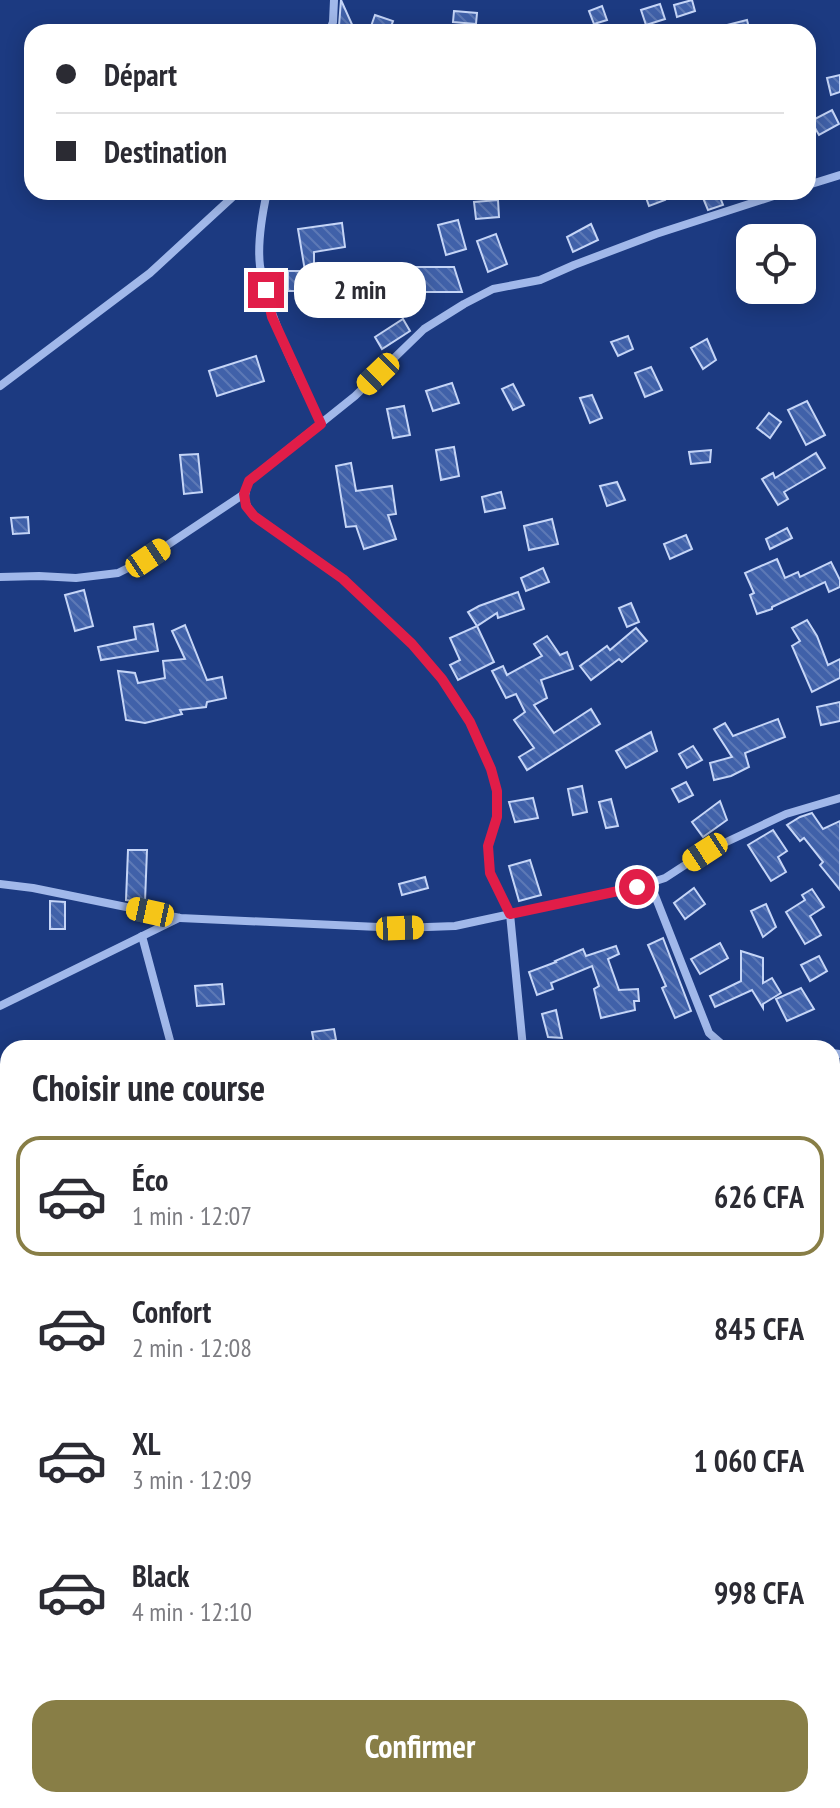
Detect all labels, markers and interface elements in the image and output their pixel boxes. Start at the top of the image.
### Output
text: Départ [104,55,177,94]
text: Destination [104,132,227,171]
map controls [736,224,816,304]
button: locate [736,224,816,304]
callout: 2 min [294,262,426,318]
route end [248,272,284,308]
text: 2 min [334,273,386,306]
car [352,349,404,399]
car [121,535,175,581]
car [678,829,732,875]
route start [619,869,655,905]
car [124,895,176,929]
car [376,915,424,941]
text: Choisir une course [32,1064,265,1111]
icon: car [36,1160,108,1232]
text: Éco [132,1160,168,1199]
text: 626 CFA [714,1177,804,1216]
text: 1 min · 12:07 [132,1199,252,1232]
icon: car [36,1292,108,1364]
text: Confort [132,1292,211,1331]
text: 845 CFA [714,1309,804,1348]
text: 2 min · 12:08 [132,1331,252,1364]
icon: car [36,1424,108,1496]
text: XL [132,1424,161,1463]
text: 1 060 CFA [693,1441,804,1480]
text: 3 min · 12:09 [132,1463,252,1496]
icon: car [36,1556,108,1628]
text: Black [132,1556,189,1595]
text: 998 CFA [714,1573,804,1612]
text: 4 min · 12:10 [132,1595,252,1628]
button: Confirmer [32,1700,808,1792]

